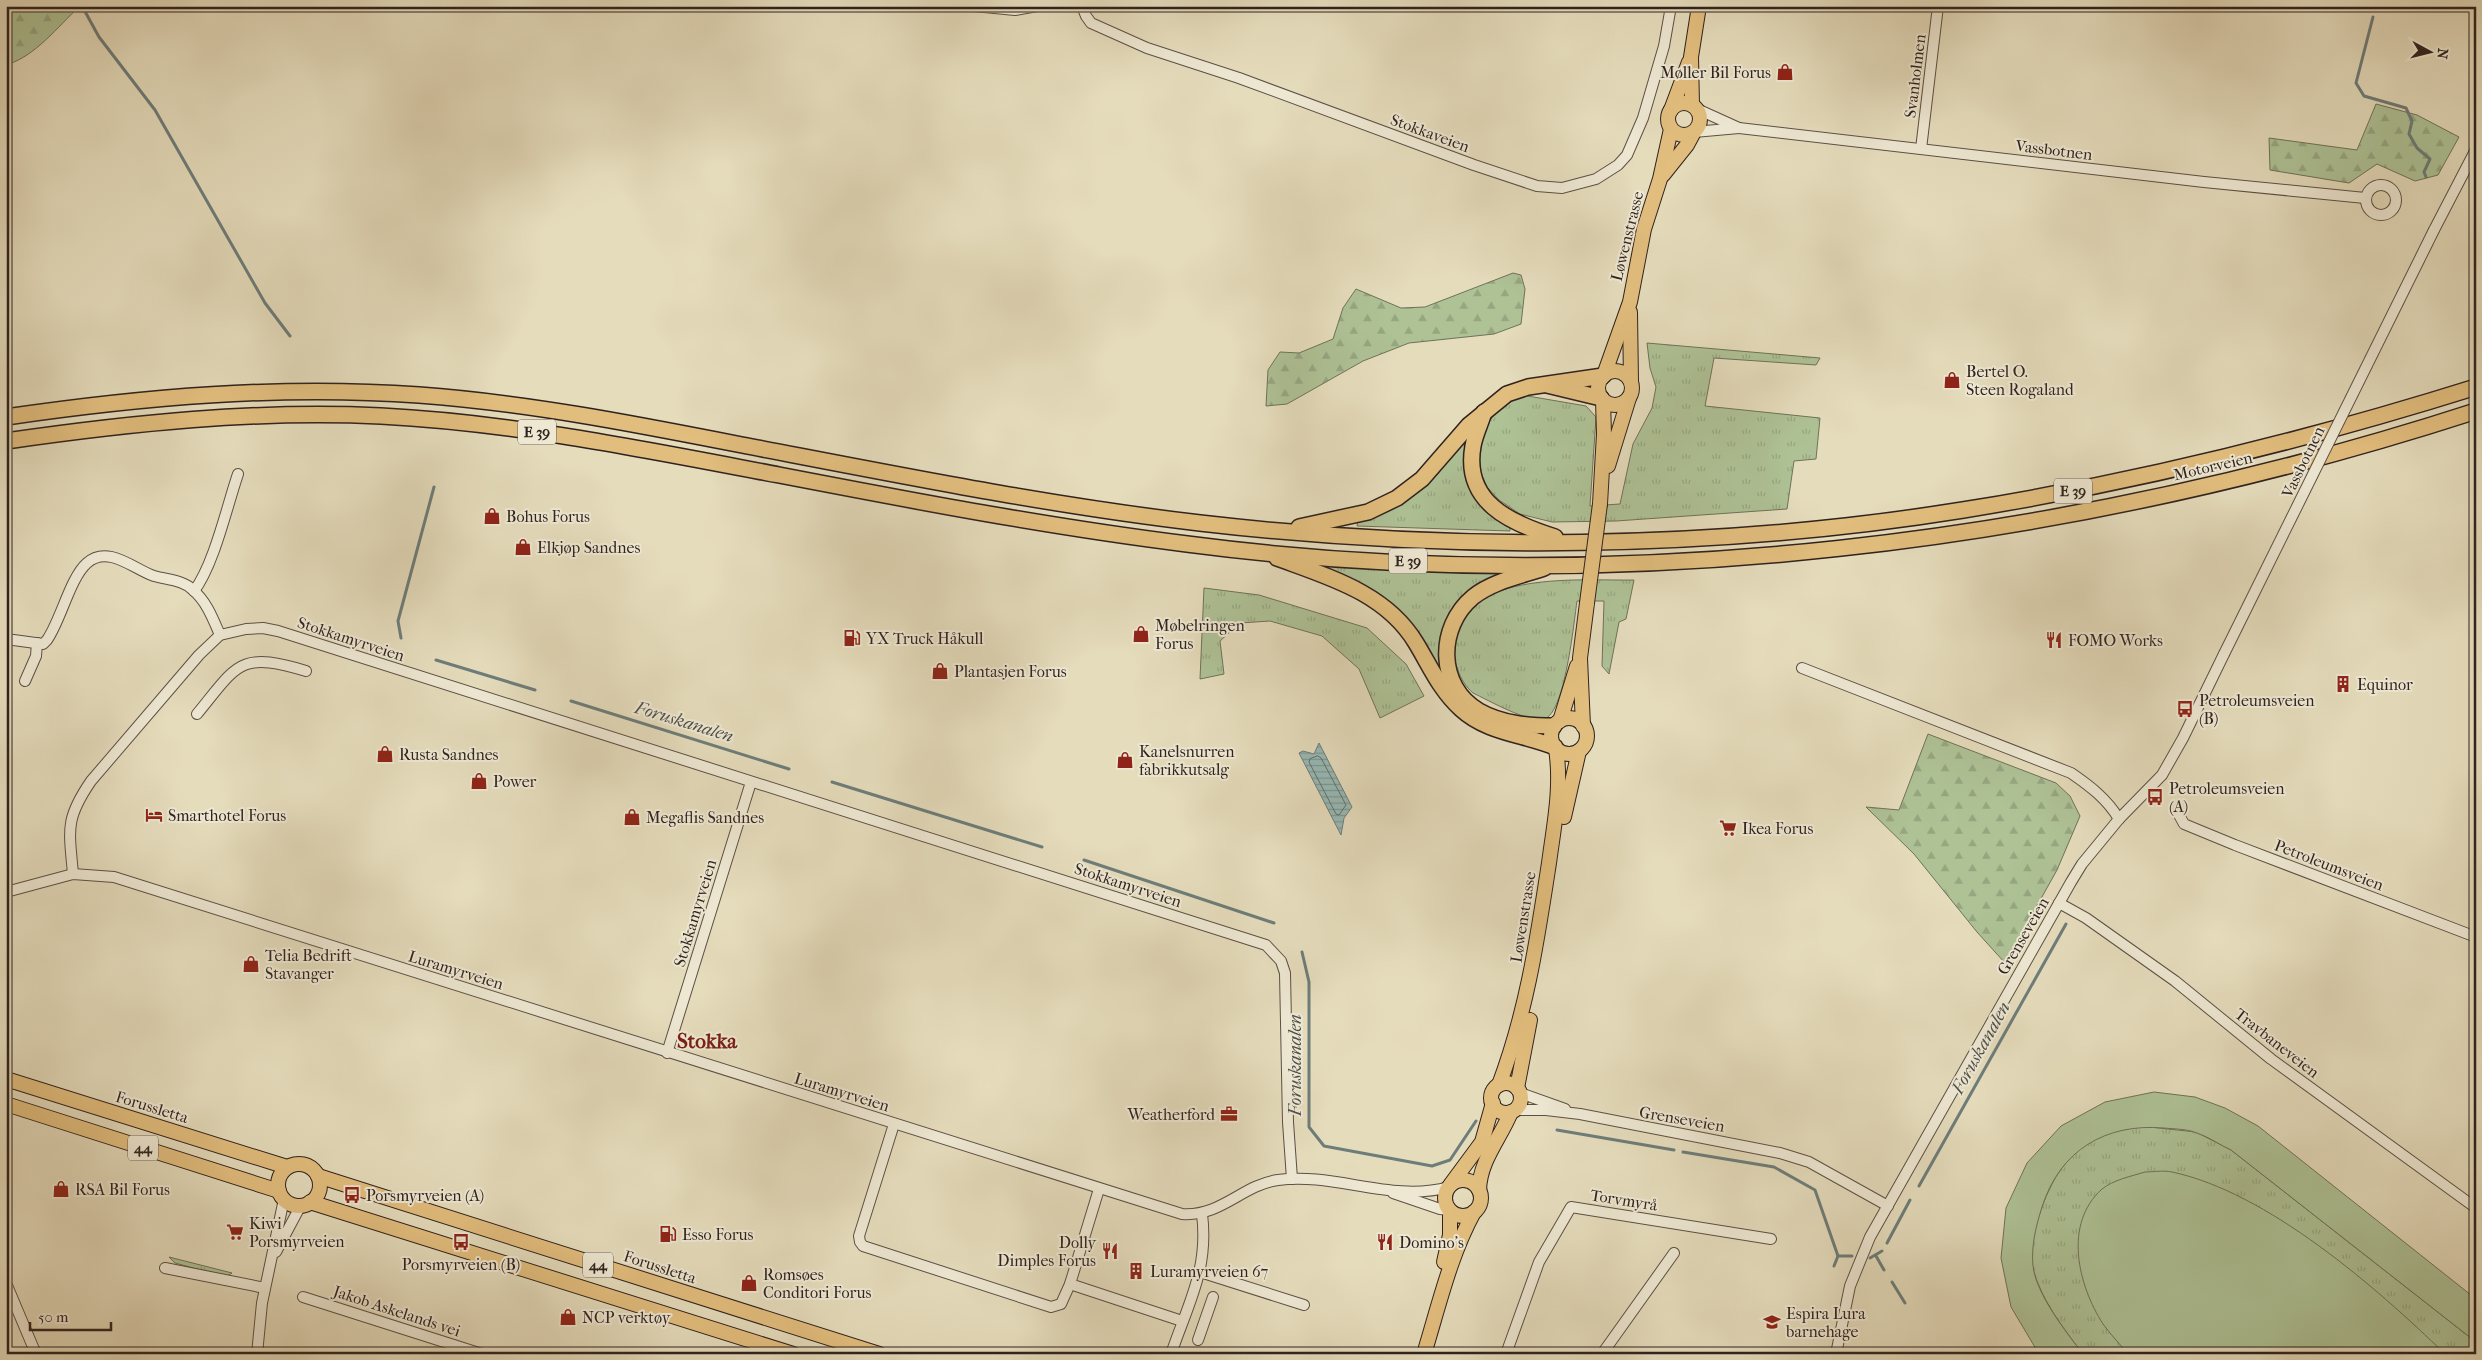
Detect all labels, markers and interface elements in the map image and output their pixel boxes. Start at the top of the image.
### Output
north arrow [2404,28,2454,78]
street label: Svanholmen [1900,32,1930,119]
text: N [2433,47,2451,60]
shop icon: Møller Bil Forus [1775,62,1795,82]
place label: Møller Bil Forus [1660,63,1771,82]
street label: Stokkaveien [1388,110,1473,156]
street label: Vassbotnen [2014,136,2094,164]
street label: Løwenstrasse [1607,189,1647,283]
place label: Bertel O. Steen Rogaland [1966,362,2074,399]
shop icon: Bertel O. Steen Rogaland [1942,370,1962,390]
road number: E 39 [518,420,556,444]
street label: Vassbotnen [2277,423,2329,502]
street label: Motorveien [2172,448,2255,484]
road number: E 39 [2054,478,2092,504]
shop icon: Bohus Forus [482,506,502,526]
place label: Bohus Forus [506,507,590,526]
shop icon: Elkjøp Sandnes [513,537,533,557]
place label: Elkjøp Sandnes [537,538,640,557]
road number: E 39 [1389,548,1427,574]
street label: Stokkamyrveien [295,613,408,665]
place label: Møbelringen Forus [1155,616,1245,653]
shop icon: Møbelringen Forus [1131,624,1151,644]
fuel station icon: YX Truck Håkull [842,628,862,648]
place label: YX Truck Håkull [865,629,984,648]
restaurant icon: FOMO Works [2044,630,2064,650]
place label: FOMO Works [2068,631,2163,650]
shop icon: Plantasjen Forus [930,661,950,681]
place label: Plantasjen Forus [954,662,1067,681]
building icon: Equinor [2333,674,2353,694]
place label: Equinor [2357,675,2413,694]
place label: Petroleumsveien (B) [2199,691,2315,728]
water label: Foruskanalen [631,697,736,747]
bus stop icon: Petroleumsveien (B) [2175,699,2195,719]
place label: Kanelsnurren fabrikkutsalg [1139,742,1235,779]
shop icon: Rusta Sandnes [375,744,395,764]
place label: Rusta Sandnes [399,745,499,764]
shop icon: Kanelsnurren fabrikkutsalg [1115,750,1135,770]
shop icon: Power [469,771,489,791]
place label: Power [493,772,537,791]
place label: Petroleumsveien (A) [2169,779,2285,816]
bus stop icon: Petroleumsveien (A) [2145,787,2165,807]
hotel icon: Smarthotel Forus [144,805,164,825]
place label: Smarthotel Forus [168,806,286,825]
shop icon: Megaflis Sandnes [622,807,642,827]
place label: Megaflis Sandnes [646,808,764,827]
supermarket icon: Ikea Forus [1718,818,1738,838]
place label: Ikea Forus [1742,819,1813,838]
street label: Petroleumsveien [2272,835,2387,895]
street label: Stokkamyrveien [670,856,721,969]
street label: Stokkamyrveien [1072,859,1185,911]
street label: Løwenstrasse [1506,870,1540,964]
street label: Grenseveien [1993,893,2053,978]
place label: Telia Bedrift Stavanger [265,946,352,983]
street label: Luramyrveien [406,947,507,994]
shop icon: Telia Bedrift Stavanger [241,954,261,974]
water label: Foruskanalen [1947,998,2015,1098]
street label: Travbaneveien [2231,1004,2324,1082]
water label: Foruskanalen [1285,1014,1306,1117]
district label: Stokka [677,1029,738,1053]
street label: Luramyrveien [792,1069,893,1116]
street label: Forussletta [113,1087,191,1127]
street label: Grenseveien [1638,1102,1727,1136]
office icon: Weatherford [1219,1104,1239,1124]
place label: Weatherford [1126,1105,1215,1124]
road number: 44 [128,1136,158,1160]
shop icon: RSA Bil Forus [51,1179,71,1199]
place label: RSA Bil Forus [75,1180,170,1199]
bus stop icon: Porsmyrveien (A) [342,1185,362,1205]
street label: Torvmyrå [1589,1185,1659,1215]
place label: Porsmyrveien (A) [366,1186,484,1205]
place label: Kiwi Porsmyrveien [249,1214,345,1251]
supermarket icon: Kiwi Porsmyrveien [225,1222,245,1242]
fuel station icon: Esso Forus [658,1224,678,1244]
place label: Esso Forus [682,1225,754,1244]
bus stop icon: Porsmyrveien (B) [451,1232,471,1252]
restaurant icon: Domino's [1375,1232,1395,1252]
place label: Dolly Dimples Forus [997,1233,1096,1270]
place label: Domino's [1399,1233,1464,1252]
restaurant icon: Dolly Dimples Forus [1100,1241,1120,1261]
street label: Forussletta [621,1246,699,1288]
road number: 44 [583,1252,613,1278]
place label: Porsmyrveien (B) [402,1255,520,1274]
building icon: Luramyrveien 67 [1126,1261,1146,1281]
place label: Luramyrveien 67 [1150,1262,1268,1281]
place label: Romsøes Conditori Forus [763,1265,871,1302]
shop icon: Romsøes Conditori Forus [739,1273,759,1293]
street label: Jakob Askelands vei [329,1281,463,1341]
scale bar [30,1300,111,1332]
place label: Espira Lura barnehage [1785,1304,1866,1341]
shop icon: NCP verktøy [558,1307,578,1327]
text: 50 m [38,1308,69,1326]
place label: NCP verktøy [582,1308,671,1327]
school or university icon: Espira Lura barnehage [1762,1312,1782,1332]

